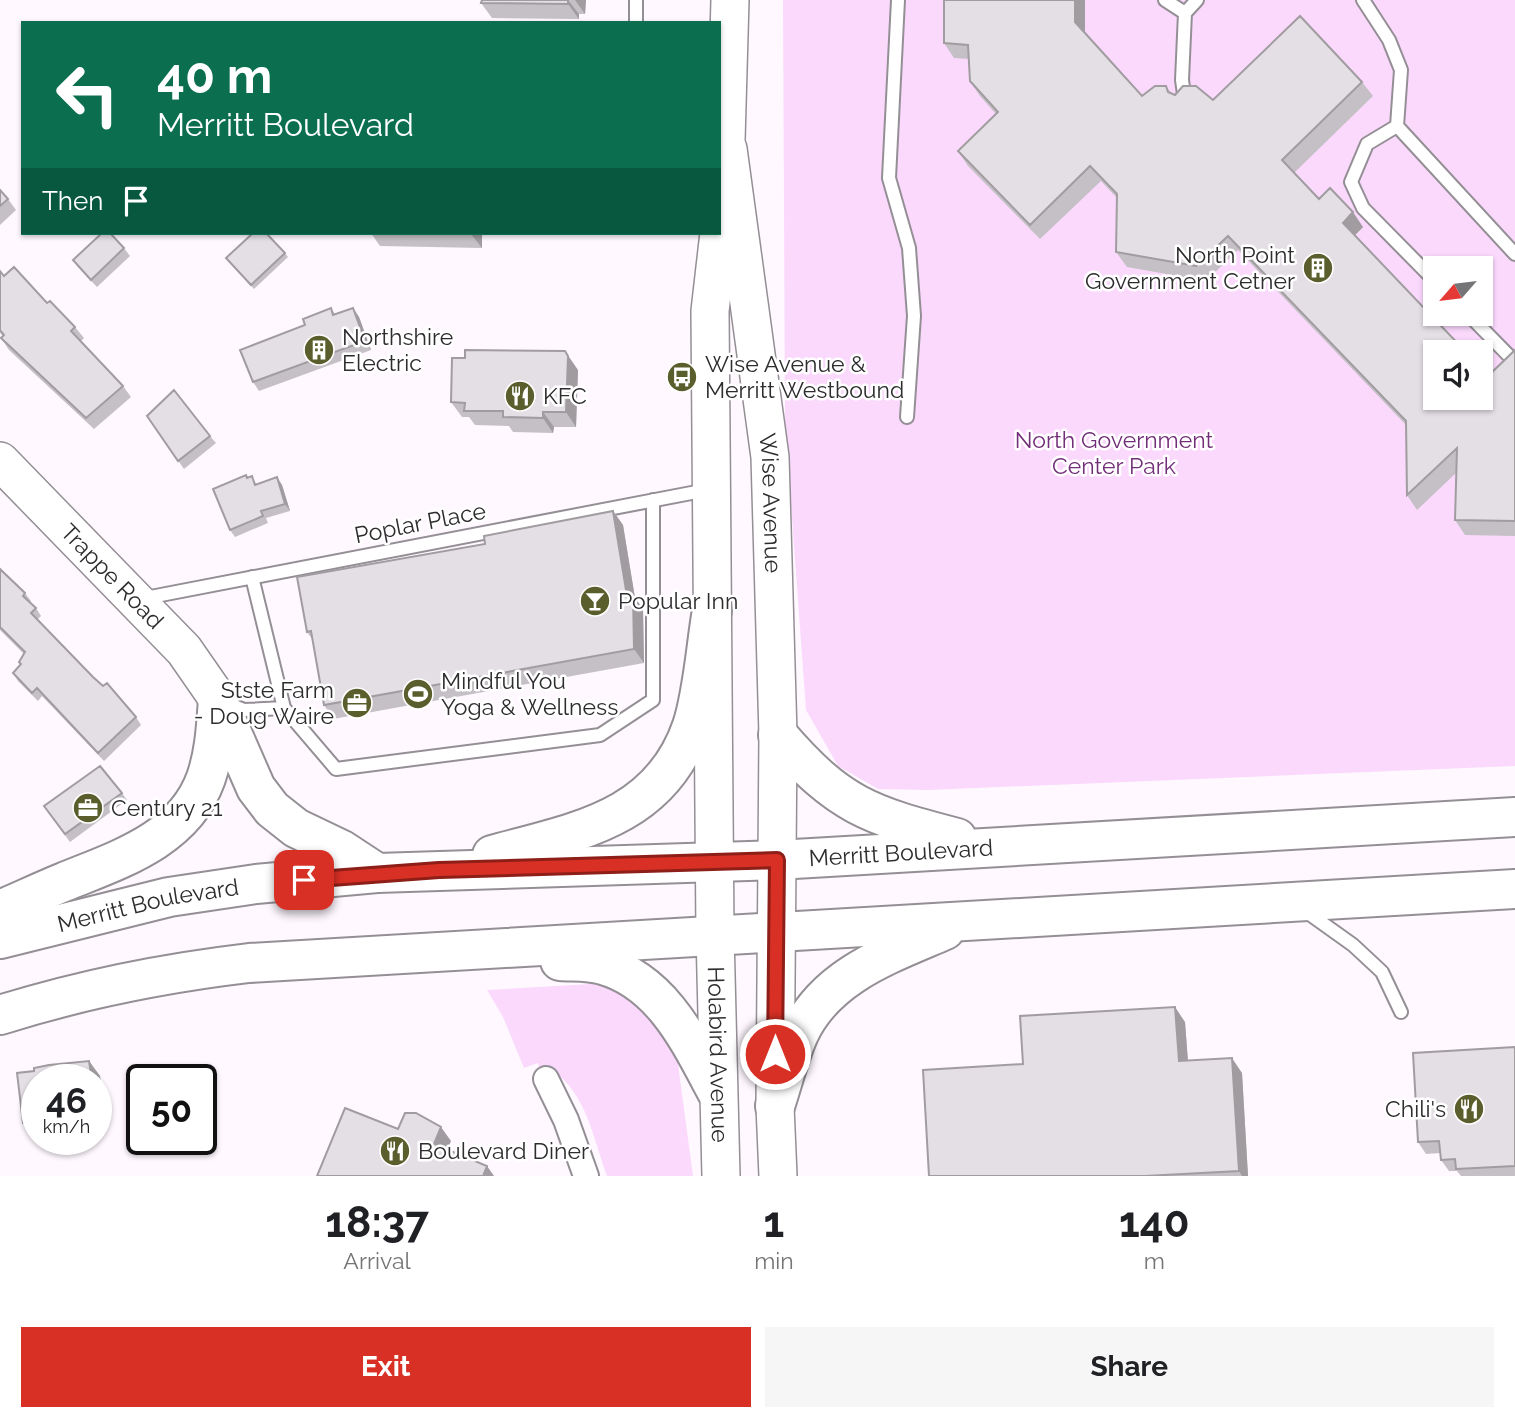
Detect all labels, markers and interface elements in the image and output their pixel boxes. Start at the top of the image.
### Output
text: 40 m [157,47,272,104]
icon: left [42,49,133,140]
text: Merritt Boulevard [157,106,414,143]
icon: arrive [117,182,155,220]
text: Then [42,186,103,216]
place label: North Point Government Cetner [1085,241,1295,294]
building icon: North Point Government Cetner [1301,251,1335,285]
north arrow [1423,256,1493,326]
map controls [1423,256,1493,410]
place label: Northshire Electric [342,323,453,376]
building icon: Northshire Electric [302,333,336,367]
button: sound [1423,340,1493,410]
place label: Wise Avenue & Merritt Westbound [705,350,904,403]
bus stop icon: Wise Avenue & Merritt Westbound [665,360,699,394]
restaurant icon: KFC [503,379,537,413]
place label: KFC [543,382,587,409]
park label: North Government Center Park [1015,426,1214,479]
street label: Wise Avenue [754,432,787,573]
street label: Poplar Place [352,497,488,548]
street label: Trappe Road [56,518,170,634]
bar icon: Popular Inn [578,584,612,618]
place label: Popular Inn [618,587,738,614]
place label: Mindful You Yoga & Wellness [441,667,618,720]
place label: Stste Farm - Doug Waire [194,676,334,729]
sports icon: Mindful You Yoga & Wellness [401,677,435,711]
office icon: Stste Farm - Doug Waire [340,686,374,720]
office icon: Century 21 [71,791,105,825]
place label: Century 21 [111,794,223,821]
street label: Merritt Boulevard [808,833,994,871]
pin [274,850,334,910]
icon: arrive [285,861,323,899]
street label: Merritt Boulevard [55,873,240,937]
street label: Holabird Avenue [703,966,734,1143]
position arrow [738,1017,812,1091]
speed limit sign: 50 [126,1064,217,1155]
text: 46 [46,1080,87,1121]
restaurant icon: Chili's [1452,1092,1486,1126]
place label: Chili's [1385,1095,1446,1122]
text: km/h [43,1116,90,1137]
restaurant icon: Boulevard Diner [378,1134,412,1168]
place label: Boulevard Diner [418,1137,589,1164]
text: 18:37 [325,1198,429,1247]
text: 1 [764,1198,784,1247]
text: 140 [1119,1198,1190,1247]
text: Arrival [343,1247,411,1274]
text: min [754,1247,794,1274]
text: m [1144,1247,1165,1274]
button: Exit [21,1327,751,1407]
button: Share [765,1327,1494,1407]

